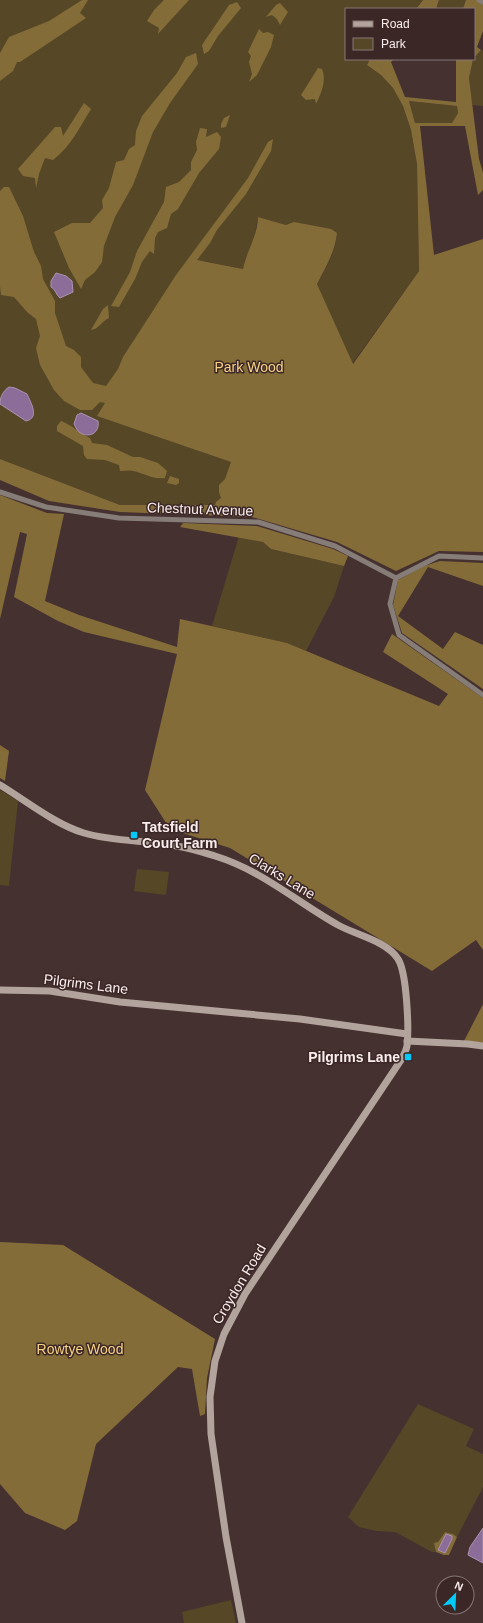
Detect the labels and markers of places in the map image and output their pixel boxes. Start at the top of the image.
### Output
place label: Tatsfield Court Farm [142,819,217,851]
marker: Tatsfield Court Farm [129,830,139,840]
place label: Pilgrims Lane [308,1049,400,1065]
marker: Pilgrims Lane [403,1052,413,1062]

